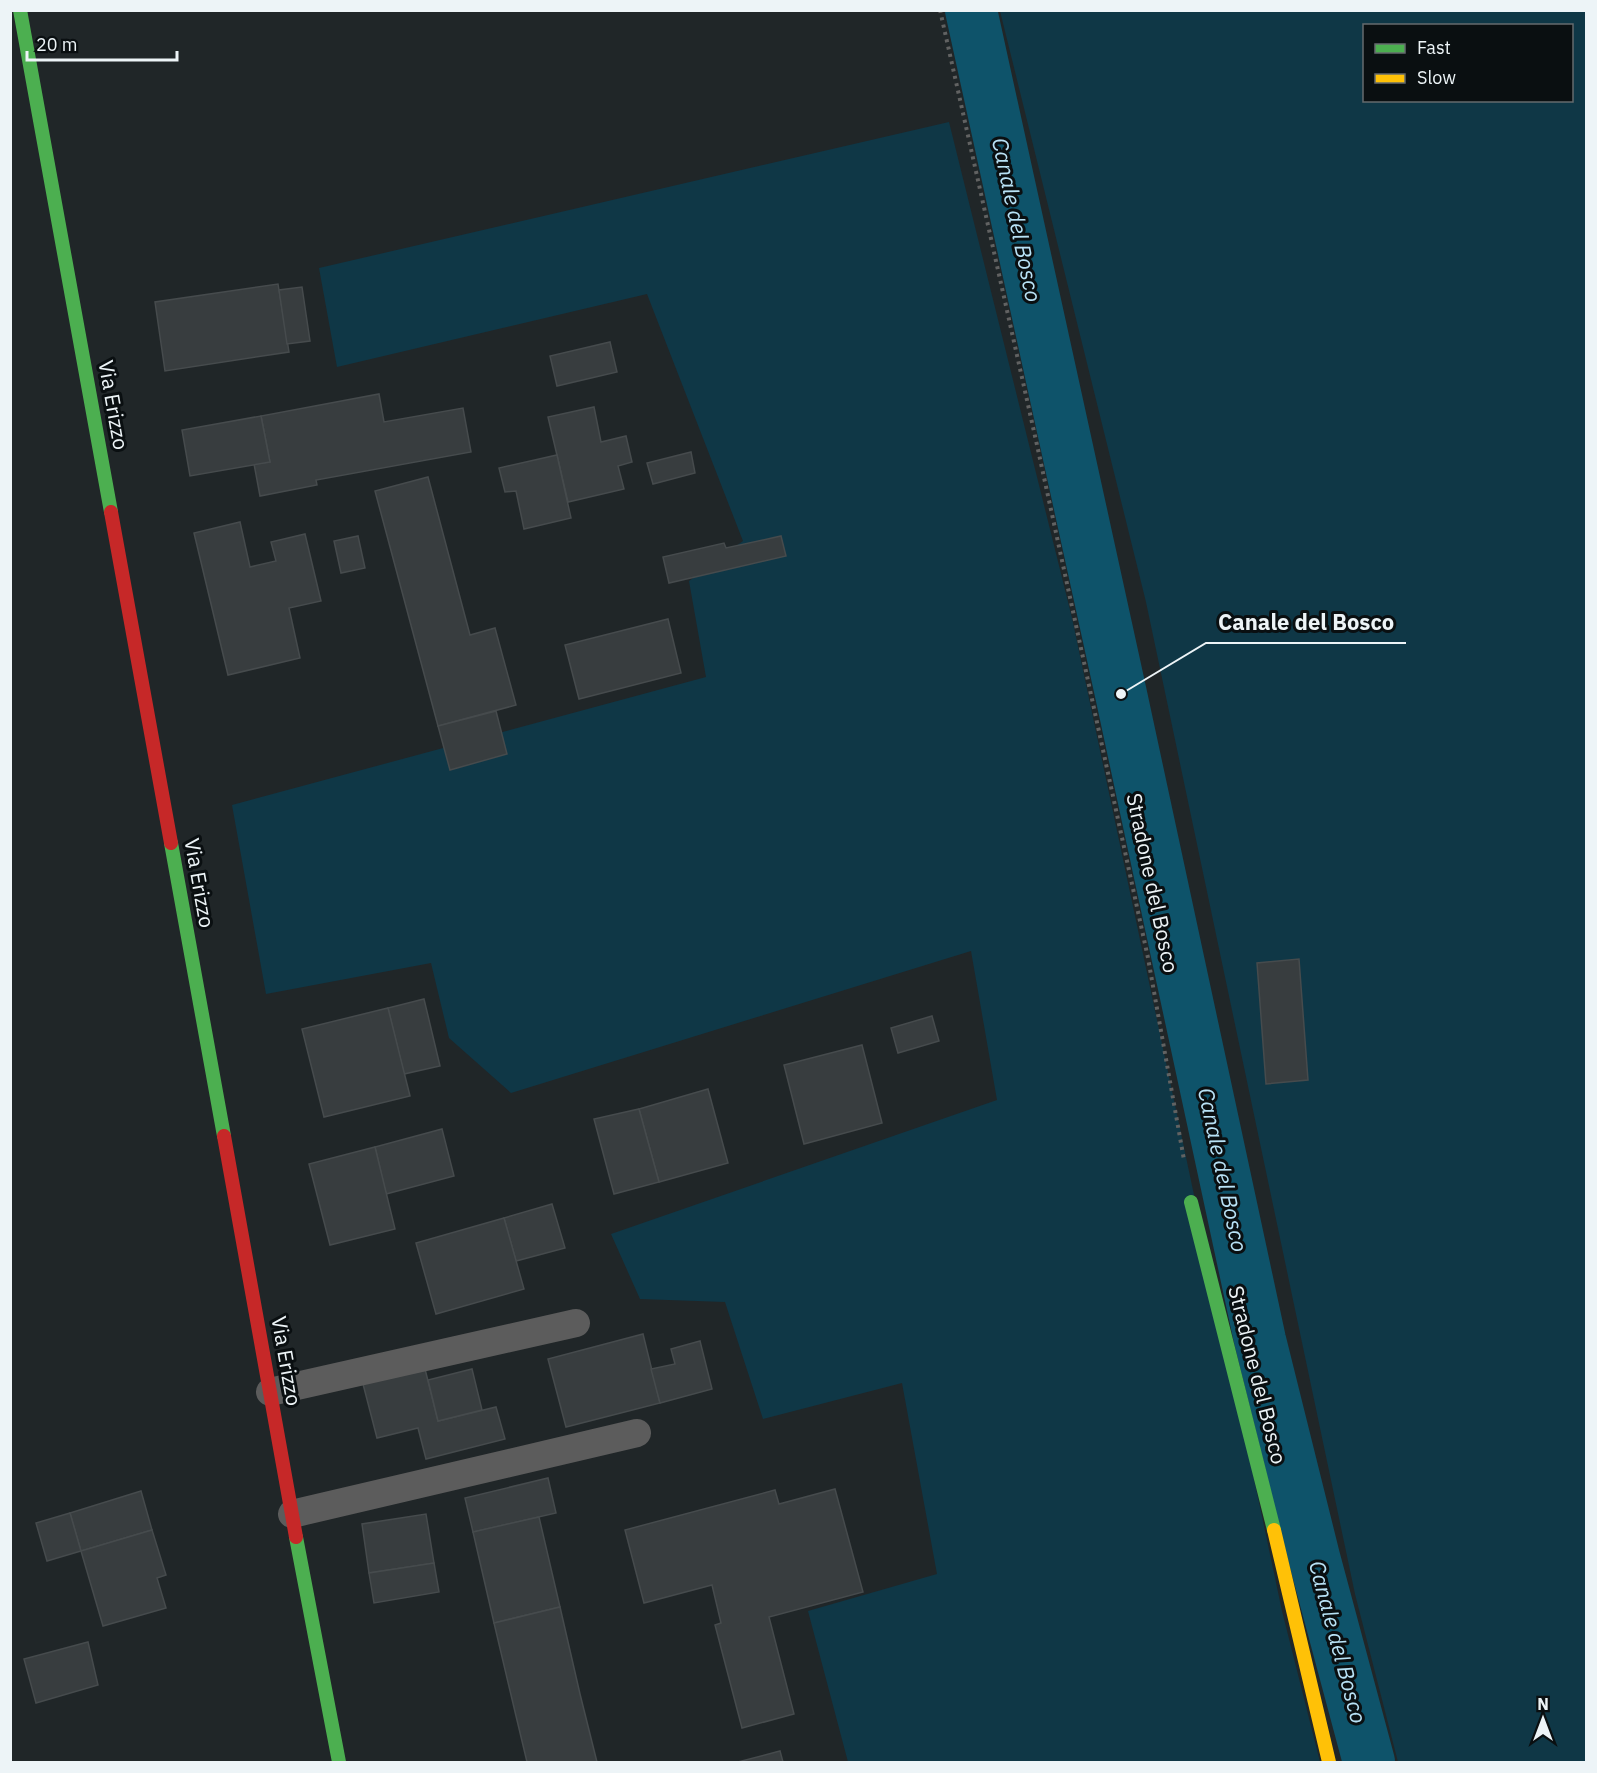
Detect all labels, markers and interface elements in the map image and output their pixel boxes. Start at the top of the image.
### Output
scale bar [27,24,177,62]
legend [1363,24,1573,102]
text: 20 m [36,33,78,56]
text: Fast [1417,36,1451,59]
text: Slow [1417,66,1456,89]
water label: Canale del Bosco [986,135,1049,305]
street label: Via Erizzo [92,358,136,452]
callout: Canale del Bosco [1206,603,1406,643]
text: Canale del Bosco [1218,607,1394,636]
street label: Stradone del Bosco [1120,790,1186,975]
street label: Via Erizzo [178,836,222,930]
water label: Canale del Bosco [1192,1085,1255,1255]
street label: Stradone del Bosco [1222,1283,1294,1467]
street label: Via Erizzo [265,1314,309,1408]
water label: Canale del Bosco [1303,1557,1374,1726]
north arrow [1513,1689,1573,1749]
text: N [1537,1694,1549,1714]

